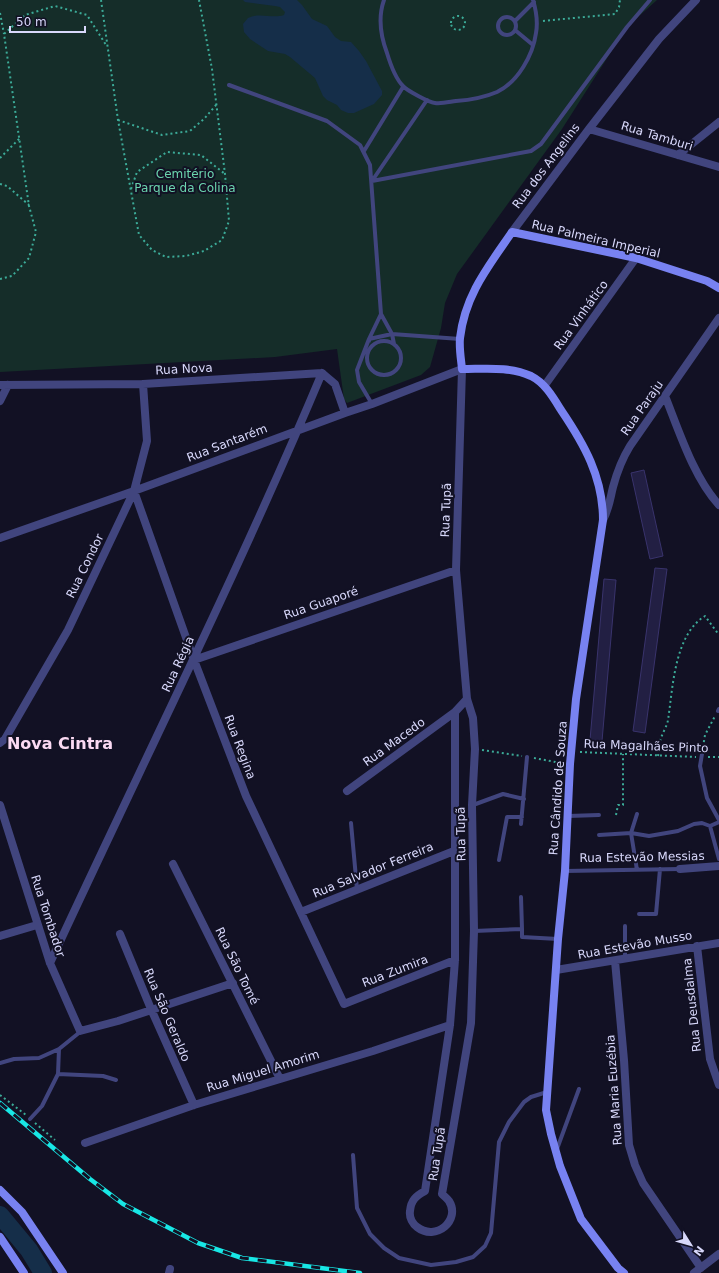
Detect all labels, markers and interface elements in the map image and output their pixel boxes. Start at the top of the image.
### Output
scale bar [10,8,85,34]
text: 50 m [16,15,47,29]
street label: Rua Tamburi [619,118,695,154]
street label: Rua dos Angelins [509,121,583,211]
park label: Cemitério Parque da Colina [134,167,236,195]
street label: Rua Palmeira Imperial [530,217,662,261]
street label: Rua Vinhático [551,278,611,352]
street label: Rua Nova [155,361,213,377]
street label: Rua Paraju [618,378,666,438]
street label: Rua Santarém [185,421,269,465]
street label: Rua Tupã [438,482,454,538]
street label: Rua Condor [63,532,107,600]
street label: Rua Guaporé [282,584,360,622]
street label: Rua Régia [159,634,197,694]
street label: Rua Regina [221,713,259,781]
street label: Rua Macedo [360,715,428,769]
street label: Rua Cândido de Souza [546,720,570,856]
district label: Nova Cintra [7,734,113,753]
street label: Rua Magalhães Pinto [583,737,709,755]
street label: Rua Tupã [454,807,468,861]
street label: Rua Salvador Ferreira [311,839,435,901]
street label: Rua Estevão Messias [579,849,705,865]
street label: Rua Tombador [28,873,68,959]
street label: Rua São Tomé [212,925,262,1007]
street label: Rua Estevão Musso [577,928,693,962]
street label: Rua Zumira [360,952,430,990]
street label: Rua Deusdalma [680,957,704,1053]
street label: Rua São Geraldo [141,966,193,1064]
street label: Rua Maria Euzébia [603,1034,625,1146]
street label: Rua Miguel Amorim [205,1047,321,1095]
street label: Rua Tupã [426,1126,448,1182]
north arrow [671,1225,711,1265]
text: N [691,1243,707,1258]

